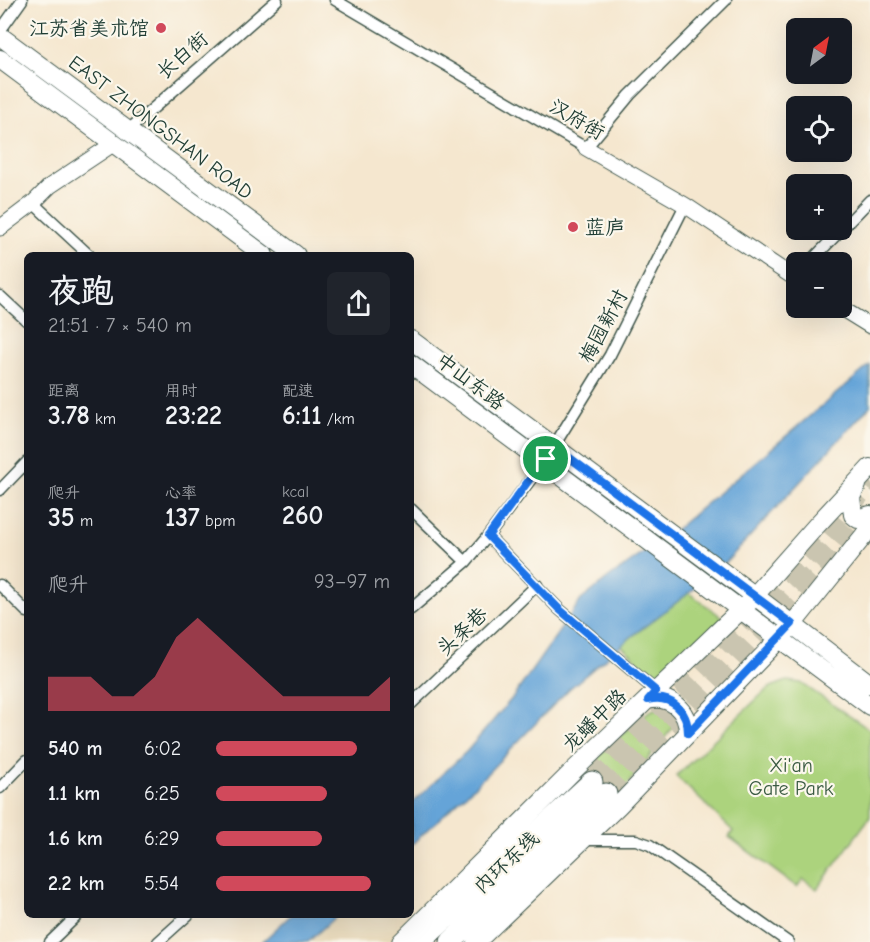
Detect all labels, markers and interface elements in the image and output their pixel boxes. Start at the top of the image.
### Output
place label: 江苏省美术馆 [29,17,149,40]
north arrow [786,18,852,84]
map controls [786,18,852,318]
marker: 江苏省美术馆 [154,21,168,35]
street label: 长白街 [152,27,213,84]
street label: EAST ZHONGSHAN ROAD [64,51,257,204]
street label: 汉府街 [545,94,608,144]
button: locate [786,96,852,162]
button: + [786,174,852,240]
place label: 蓝庐 [585,216,625,239]
marker: 蓝庐 [566,220,580,234]
button: − [786,252,852,318]
text: 夜跑 [48,272,114,310]
button: share [327,272,390,335]
street label: 梅园新村 [575,286,632,367]
text: 21:51 · 7 × 540 m [48,314,192,337]
street label: 中山东路 [432,348,510,415]
text: 距离 [48,382,80,400]
text: 用时 [165,382,197,400]
text: 配速 [282,382,314,400]
text: 3.78 [48,401,90,431]
text: 23:22 [165,401,222,431]
text: 6:11 [282,401,321,431]
text: km [90,410,116,428]
text: /km [321,410,355,428]
pin [520,433,571,484]
icon: arrive [529,442,562,475]
text: kcal [282,483,309,501]
text: 爬升 [48,484,80,502]
text: 心率 [165,484,197,502]
text: 260 [282,501,323,531]
text: 35 [48,503,75,533]
text: 137 [165,503,200,533]
text: m [75,512,93,530]
text: bpm [200,512,235,530]
text: 93–97 m [314,570,390,593]
text: 爬升 [48,573,88,596]
street label: 头条巷 [433,602,493,660]
street label: 龙蟠中路 [558,684,632,756]
text: 540 m [48,737,102,760]
text: 6:02 [144,737,181,760]
park label: Xi'an Gate Park [749,754,834,800]
text: 1.1 km [48,782,100,805]
text: 6:25 [144,782,180,805]
text: 1.6 km [48,827,103,850]
text: 6:29 [144,827,180,850]
street label: 内环东线 [469,827,543,898]
text: 2.2 km [48,872,104,895]
text: 5:54 [144,872,179,895]

